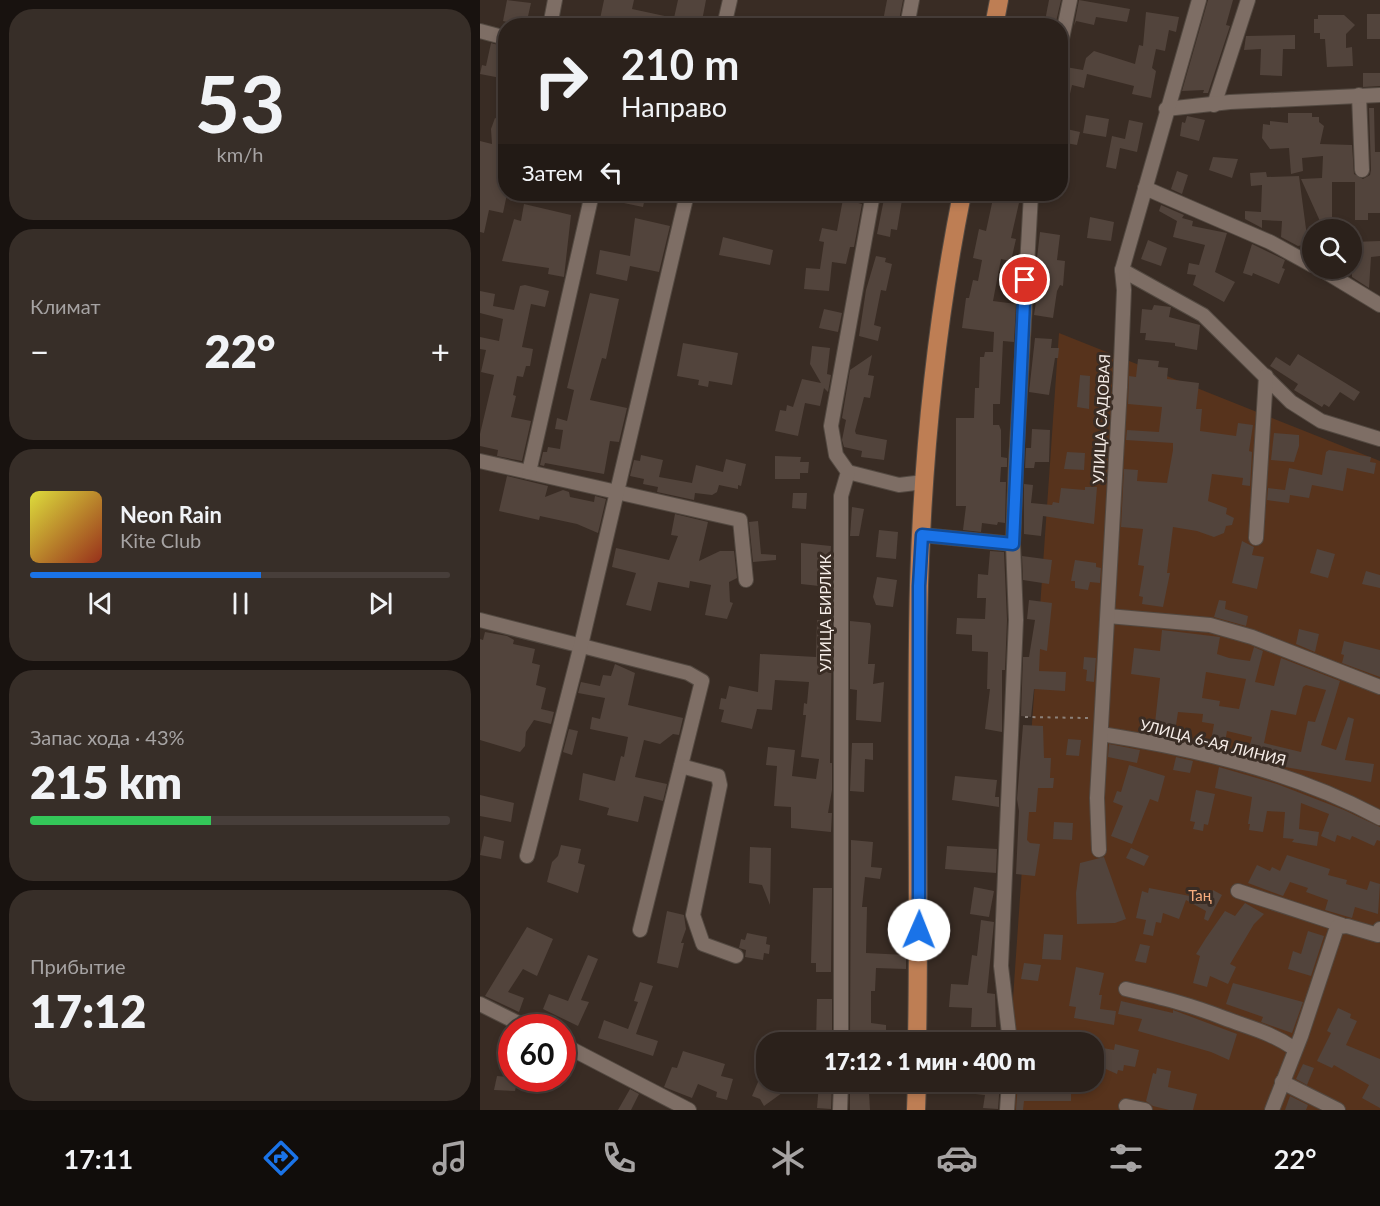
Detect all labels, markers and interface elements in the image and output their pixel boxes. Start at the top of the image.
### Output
text: 210 m [621,39,739,89]
icon: right [522,42,600,120]
text: 53 [195,56,285,150]
text: Направо [621,90,727,123]
text: km/h [217,142,263,166]
icon: left [595,156,628,189]
text: Затем [522,159,583,186]
map controls [1302,219,1362,279]
button: search [1302,219,1362,279]
pin [999,254,1050,305]
icon: arrive [1008,263,1041,296]
text: Климат [30,294,101,318]
text: 22° [205,324,275,378]
text: − [30,331,49,371]
text: + [431,331,450,371]
street label: УЛИЦА САДОВАЯ [1089,354,1113,484]
text: Neon Rain [120,501,222,528]
text: Kite Club [120,528,201,552]
street label: УЛИЦА БИРЛИК [816,554,834,672]
icon: previous [84,587,117,620]
icon: pause [224,587,257,620]
icon: next [364,587,397,620]
street label: УЛИЦА 6-АЯ ЛИНИЯ [1138,715,1288,769]
text: Запас хода · 43% [30,725,185,749]
text: 215 km [30,755,182,809]
park label: Таң [1188,886,1212,904]
position arrow [887,898,951,962]
text: Прибытие [30,954,126,978]
text: 17:12 [30,984,146,1038]
speed limit sign: 60 [498,1014,576,1092]
text: 17:12 · 1 мин · 400 m [824,1048,1036,1075]
icon: directions [260,1137,302,1179]
icon: music [429,1137,471,1179]
icon: phone [598,1137,640,1179]
icon: climate [767,1137,809,1179]
icon: car [936,1137,978,1179]
icon: filters [1105,1137,1147,1179]
text: 17:11 [63,1142,133,1175]
text: 22° [1274,1142,1316,1175]

